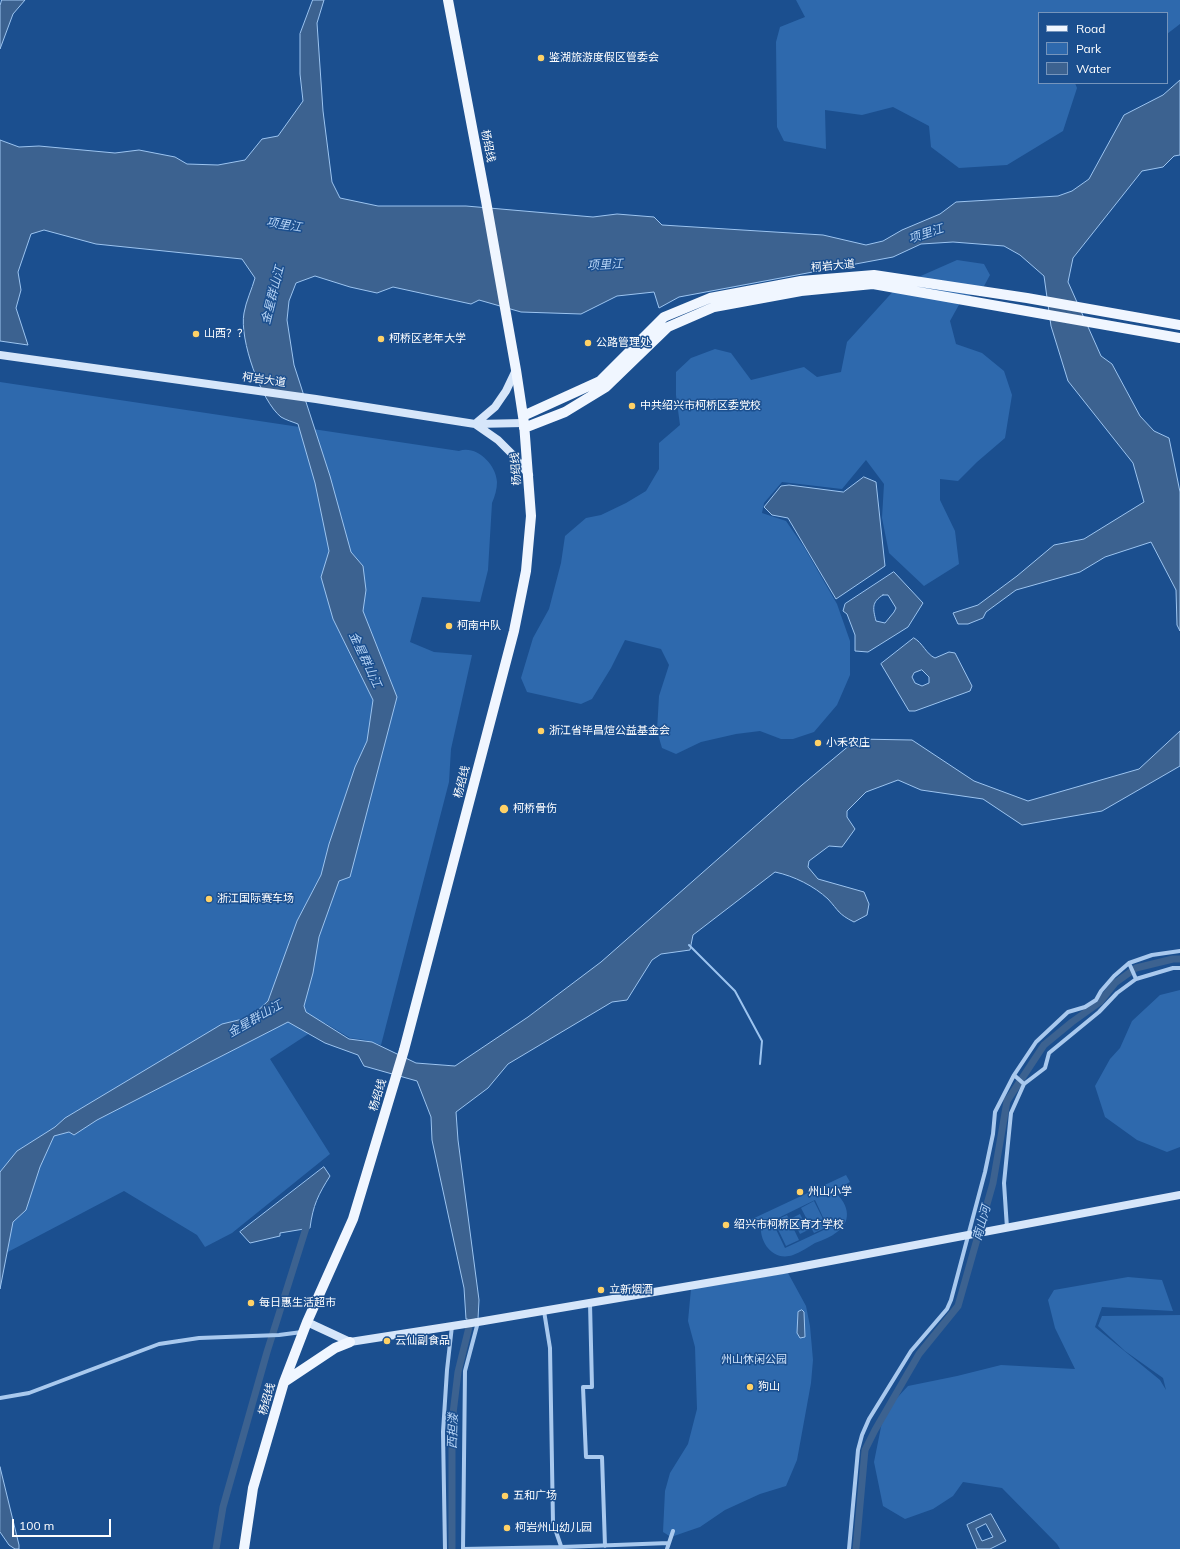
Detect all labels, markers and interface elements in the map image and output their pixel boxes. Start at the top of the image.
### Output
legend [1038,12,1168,84]
text: Road [1076,21,1105,36]
text: Park [1076,41,1101,56]
place label: 鉴湖旅游度假区管委会 [549,51,659,65]
marker: 鉴湖旅游度假区管委会 [536,53,546,63]
text: Water [1076,61,1111,76]
street label: 杨绍线 [478,129,498,163]
water label: 项里江 [265,215,303,235]
water label: 项里江 [907,222,945,246]
water label: 项里江 [587,257,623,273]
street label: 柯岩大道 [811,258,855,274]
water label: 金星群山江 [259,264,287,326]
place label: 山西？？ [204,327,248,341]
marker: 山西？？ [191,329,201,339]
place label: 柯桥区老年大学 [389,332,466,346]
marker: 柯桥区老年大学 [376,334,386,344]
place label: 公路管理处 [596,336,651,350]
marker: 公路管理处 [583,338,593,348]
street label: 柯岩大道 [241,370,287,390]
place label: 中共绍兴市柯桥区委党校 [640,399,761,413]
marker: 中共绍兴市柯桥区委党校 [627,401,637,411]
street label: 杨绍线 [508,452,524,486]
place label: 柯南中队 [457,619,501,633]
marker: 柯南中队 [444,621,454,631]
water label: 金星群山江 [346,630,384,690]
place label: 浙江省毕昌煊公益基金会 [549,724,670,738]
marker: 浙江省毕昌煊公益基金会 [536,726,546,736]
place label: 小禾农庄 [826,736,870,750]
marker: 小禾农庄 [813,738,823,748]
street label: 杨绍线 [451,764,473,800]
place label: 柯桥骨伤 [513,802,557,816]
marker: 柯桥骨伤 [498,803,510,815]
place label: 浙江国际赛车场 [217,892,294,906]
marker: 浙江国际赛车场 [204,894,214,904]
water label: 金星群山江 [225,998,285,1040]
street label: 杨绍线 [367,1077,389,1113]
place label: 州山小学 [808,1185,852,1199]
marker: 州山小学 [795,1187,805,1197]
water label: 南山河 [970,1204,994,1242]
place label: 绍兴市柯桥区育才学校 [734,1218,844,1232]
marker: 绍兴市柯桥区育才学校 [721,1220,731,1230]
place label: 立新烟酒 [609,1283,653,1297]
marker: 立新烟酒 [596,1285,606,1295]
place label: 每日惠生活超市 [259,1296,336,1310]
marker: 每日惠生活超市 [246,1298,256,1308]
place label: 云仙副食品 [395,1334,450,1348]
marker: 云仙副食品 [382,1336,392,1346]
park label: 州山休闲公园 [721,1353,787,1367]
place label: 狗山 [758,1380,780,1394]
street label: 杨绍线 [256,1381,278,1417]
marker: 狗山 [745,1382,755,1392]
water label: 西担溇 [445,1413,461,1449]
place label: 五和广场 [513,1489,557,1503]
marker: 五和广场 [500,1491,510,1501]
scale bar [14,1511,113,1537]
text: 100 m [19,1518,54,1533]
place label: 柯岩州山幼儿园 [515,1521,592,1535]
marker: 柯岩州山幼儿园 [502,1523,512,1533]

